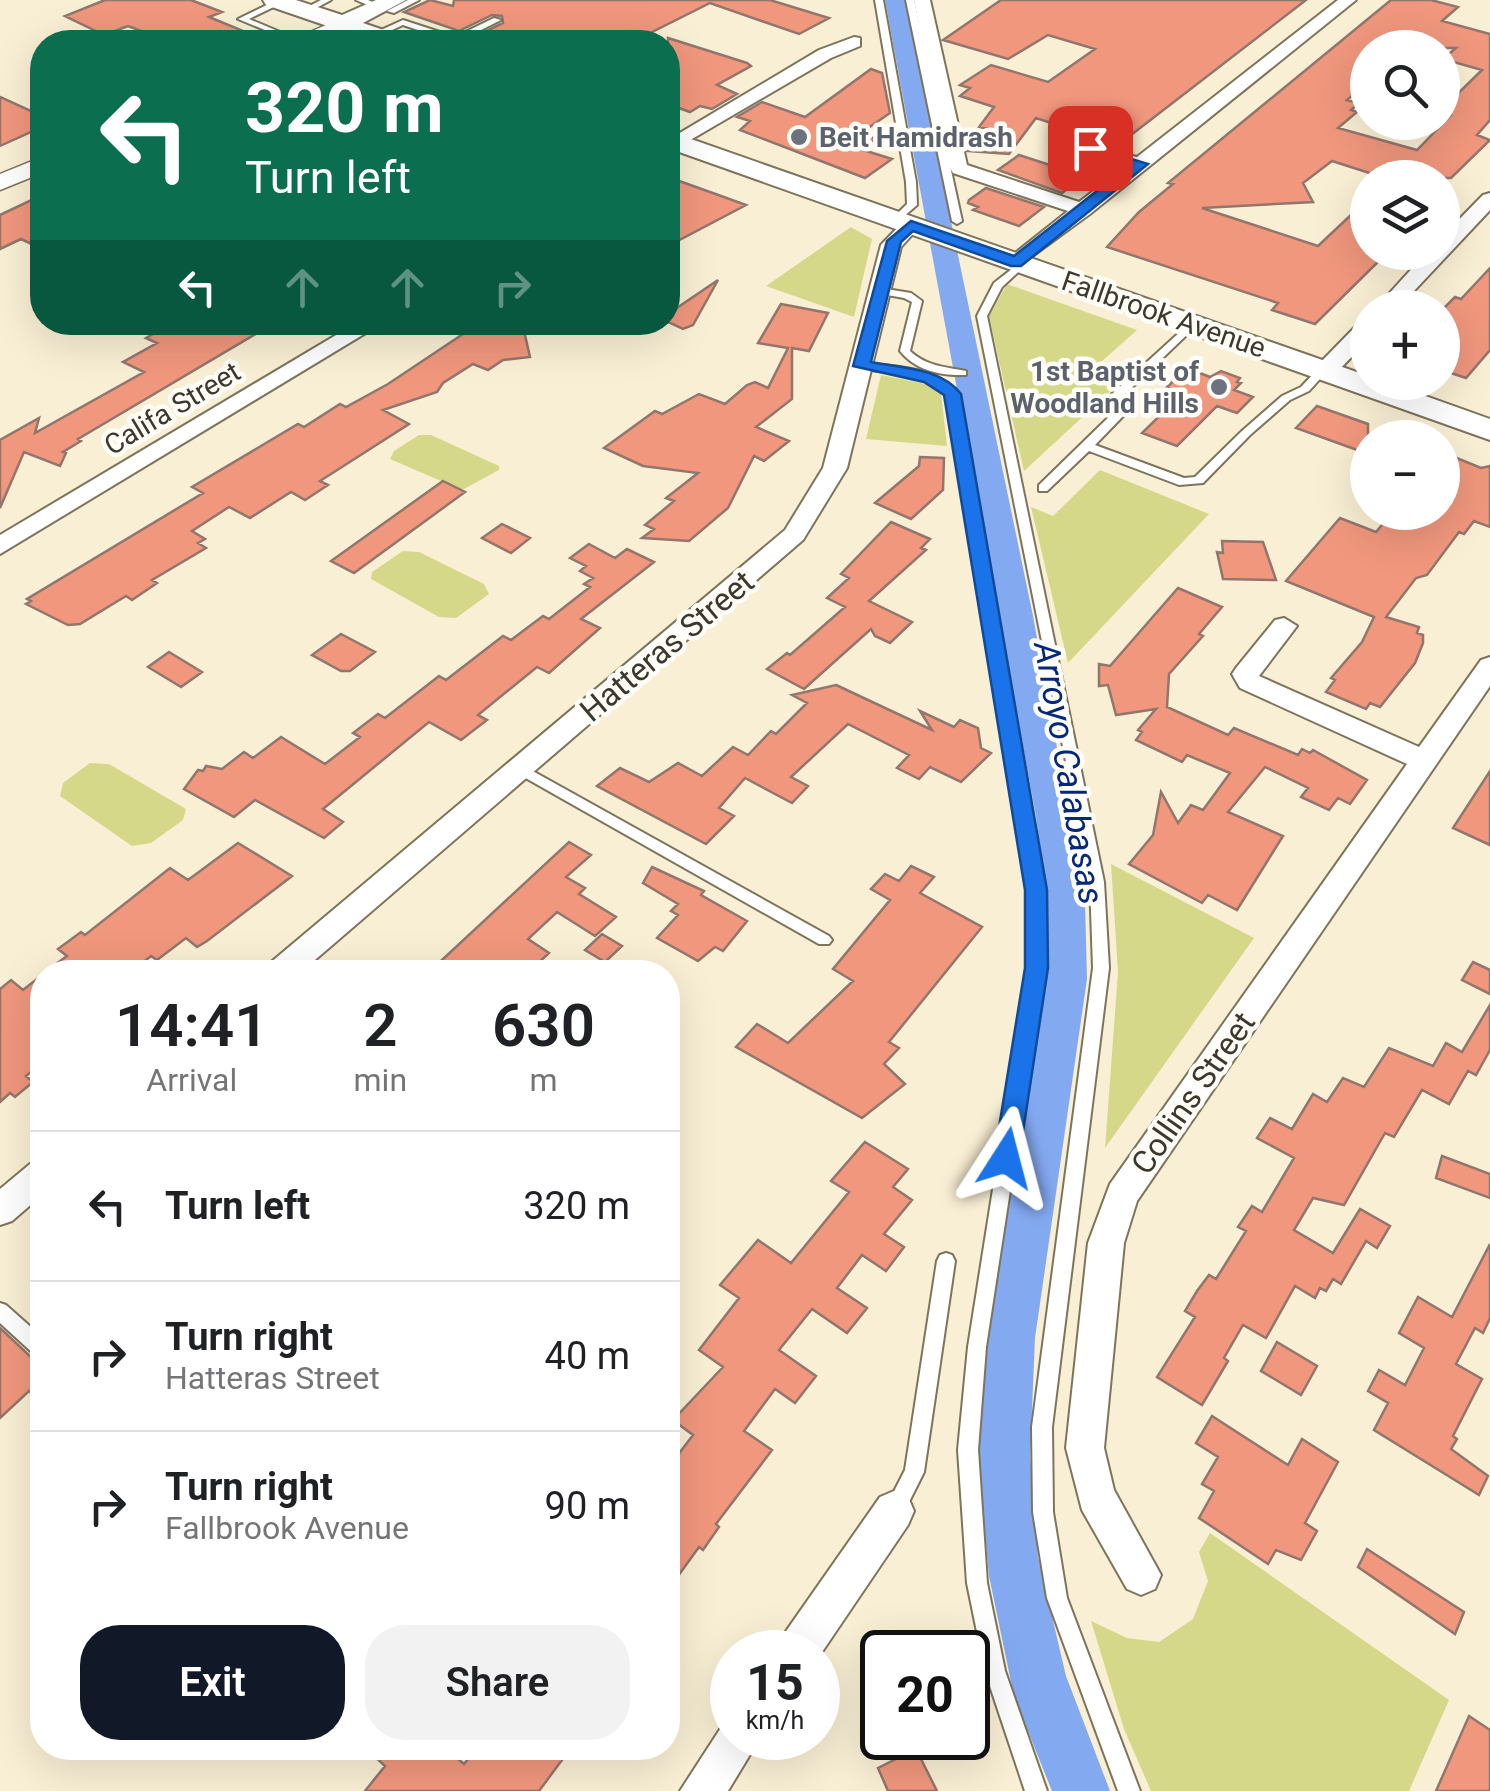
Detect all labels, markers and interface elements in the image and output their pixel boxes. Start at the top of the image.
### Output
map controls [1350,30,1460,530]
button: search [1350,30,1460,140]
text: 320 m [245,67,444,149]
icon: left [80,70,210,200]
pin [1048,106,1133,191]
place label: Beit Hamidrash [819,121,1013,154]
icon: arrive [1063,121,1118,176]
marker: Beit Hamidrash [788,126,810,148]
text: Turn left [245,151,411,204]
button: layers [1350,160,1460,270]
icon: left [170,260,225,315]
icon: ahead [275,260,330,315]
icon: ahead [380,260,435,315]
icon: right [485,260,540,315]
street label: Fallbrook Avenue [1058,264,1270,365]
button: + [1350,290,1460,400]
street label: Califa Street [98,355,246,462]
place label: 1st Baptist of Woodland Hills [1010,355,1200,420]
marker: 1st Baptist of Woodland Hills [1208,376,1230,398]
button: − [1350,420,1460,530]
street label: Hatteras Street [573,562,761,730]
water label: Arroyo Calabasas [1025,637,1112,908]
text: 14:41 [115,990,269,1061]
text: 2 [363,990,397,1061]
text: 630 [492,990,595,1061]
street label: Collins Street [1123,1005,1263,1181]
text: Arrival [146,1061,237,1099]
text: min [354,1061,407,1099]
text: m [529,1061,558,1099]
position arrow [954,1106,1058,1210]
icon: left [80,1179,135,1234]
text: Turn left [165,1184,310,1228]
text: 320 m [523,1184,630,1228]
text: Turn right [165,1315,333,1359]
icon: right [80,1329,135,1384]
text: 40 m [545,1334,630,1378]
text: Hatteras Street [165,1359,380,1397]
text: Turn right [165,1465,333,1509]
icon: right [80,1479,135,1534]
text: 90 m [545,1484,630,1528]
text: Fallbrook Avenue [165,1509,409,1547]
button: Exit [80,1625,345,1740]
button: Share [365,1625,630,1740]
speed limit sign: 20 [860,1630,990,1760]
text: 15 [746,1654,804,1712]
text: km/h [746,1706,804,1735]

